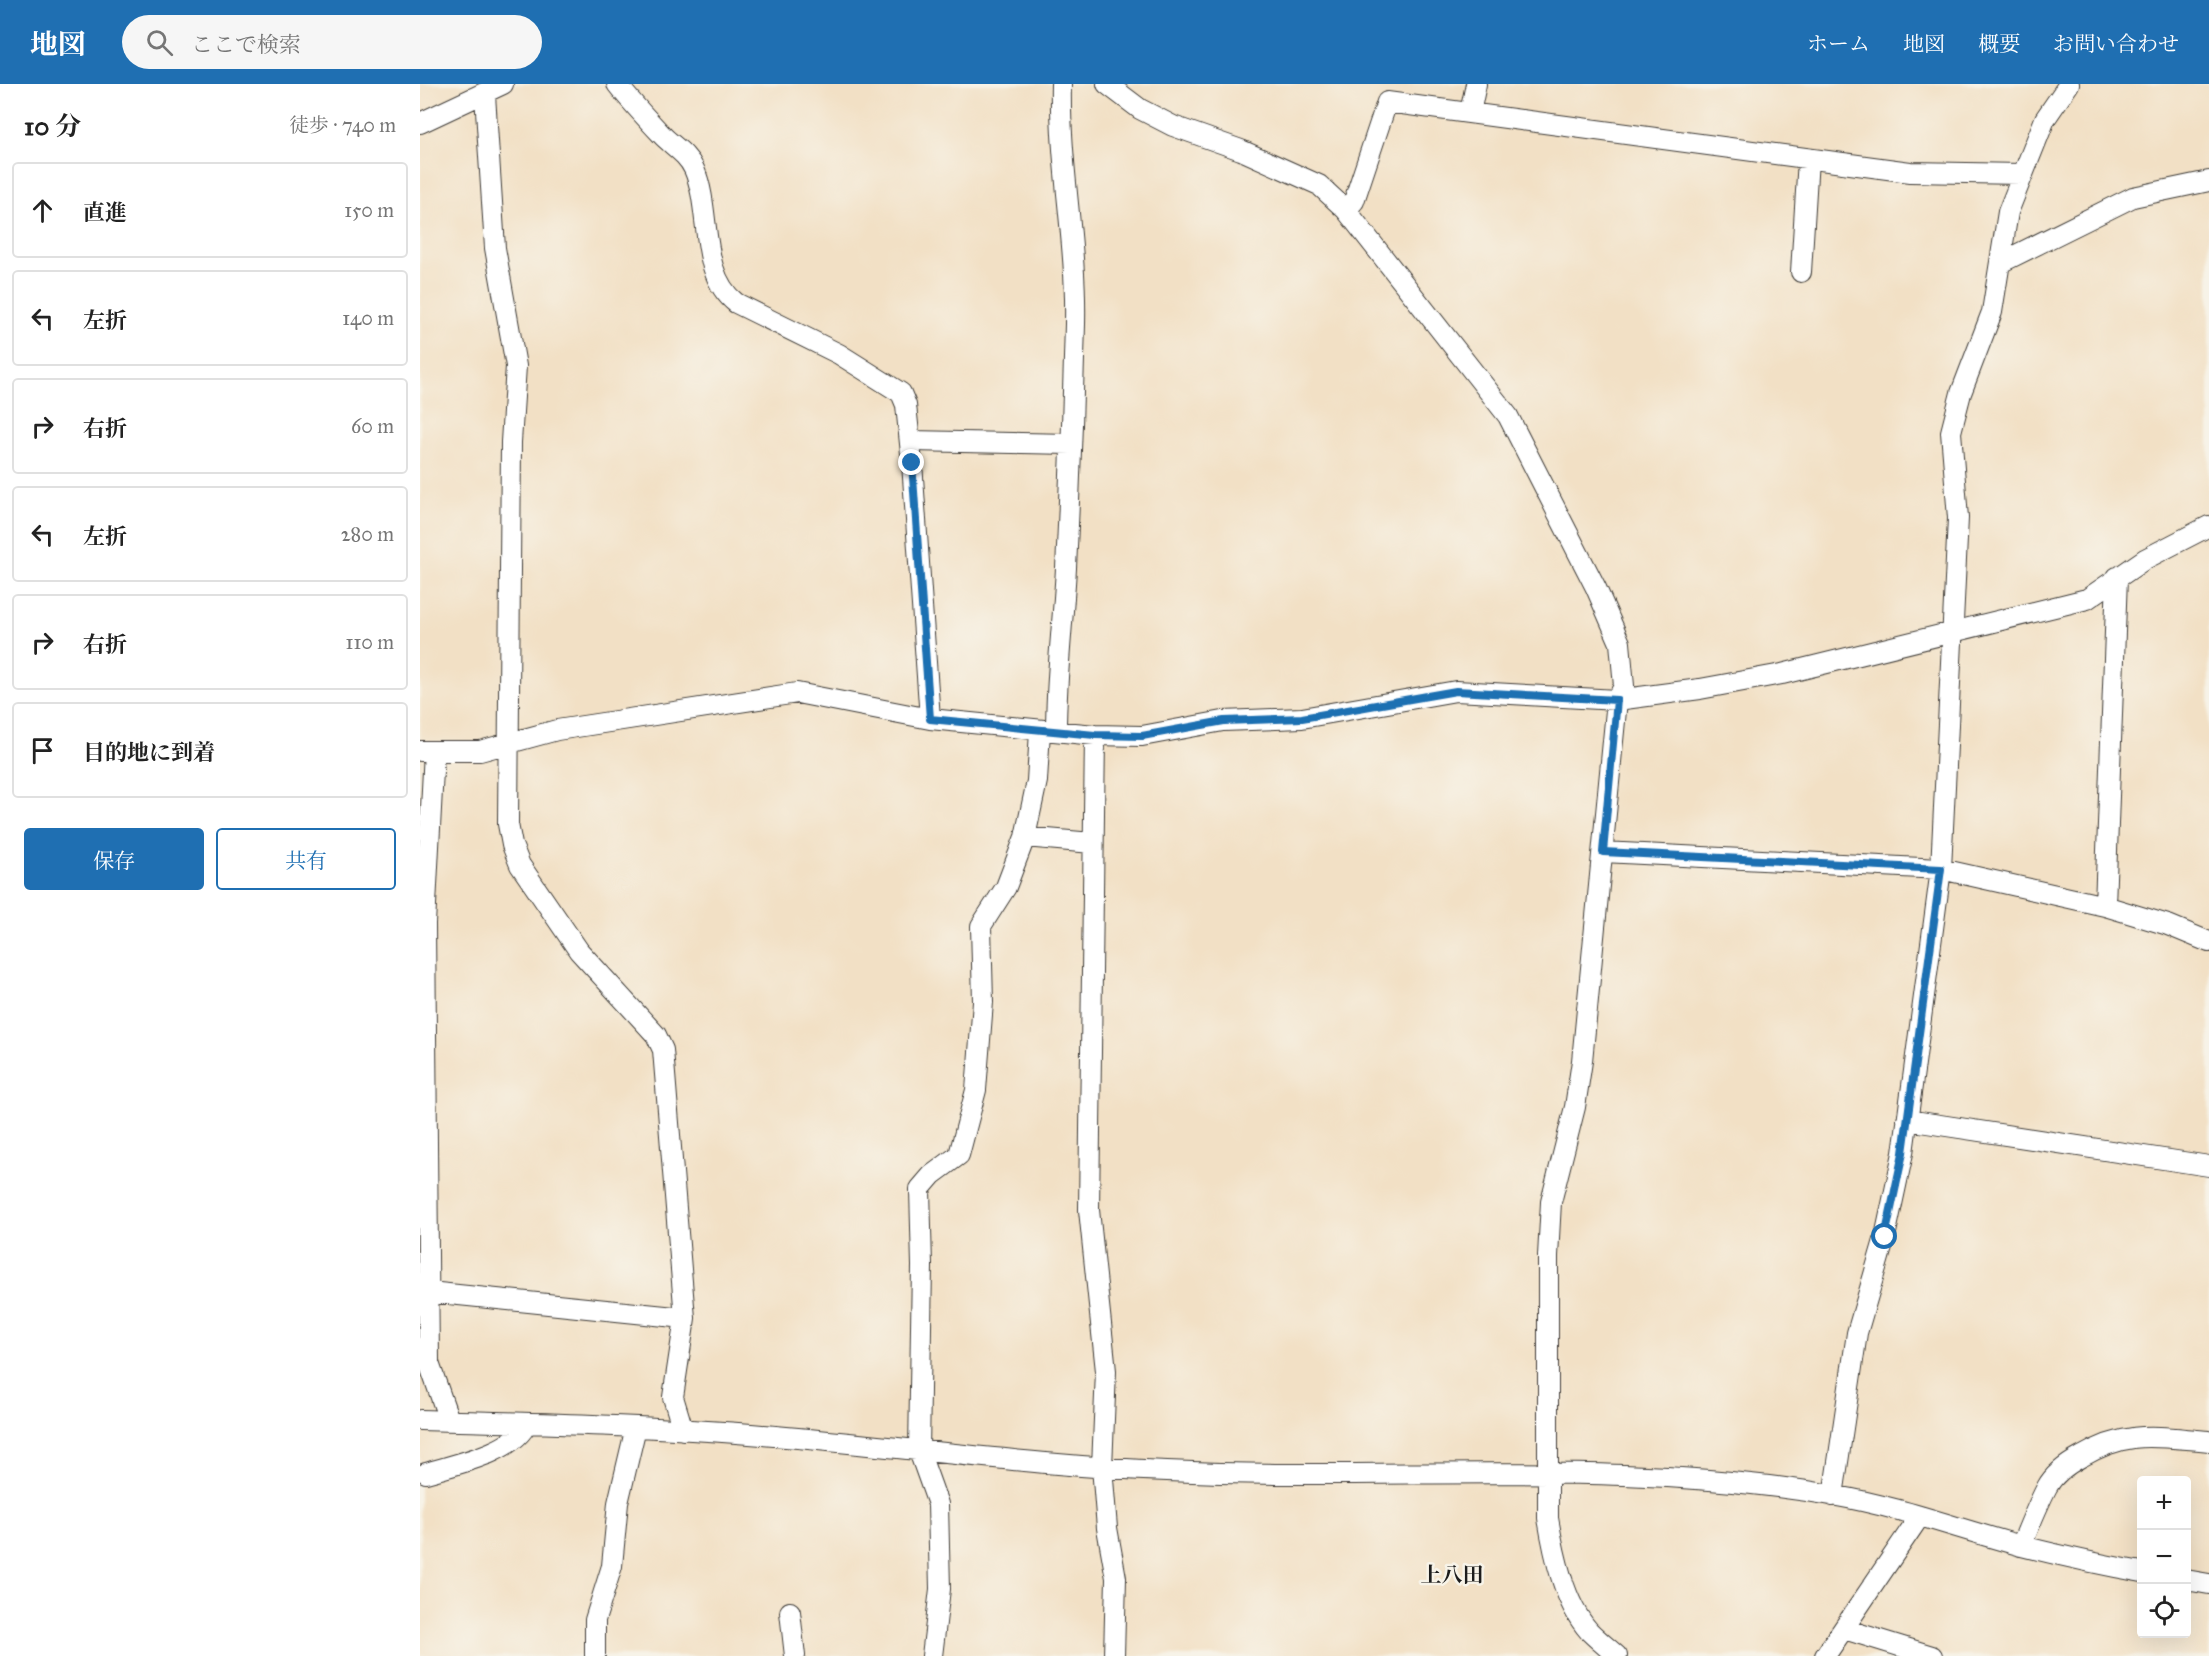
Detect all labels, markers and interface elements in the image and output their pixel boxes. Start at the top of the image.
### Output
search box [122,15,542,69]
icon: search [143,26,176,59]
text: 地図 [30,27,86,62]
text: ここで検索 [191,31,301,58]
text: ホーム [1807,31,1870,57]
text: 地図 [1903,31,1945,57]
text: 概要 [1978,31,2020,57]
text: お問い合わせ [2053,31,2179,57]
text: 10 分 [24,110,81,142]
text: 徒歩 · 740 m [289,113,396,137]
icon: ahead [26,194,59,227]
text: 150 m [344,198,394,222]
text: 直進 [83,199,127,226]
icon: left [26,302,59,335]
text: 140 m [342,306,394,330]
text: 左折 [83,307,127,334]
icon: right [26,410,59,443]
text: 60 m [351,414,394,438]
text: 右折 [83,415,127,442]
route end [898,449,924,475]
icon: left [26,518,59,551]
text: 280 m [341,522,394,546]
text: 左折 [83,523,127,550]
icon: right [26,626,59,659]
text: 110 m [346,630,394,654]
text: 右折 [83,631,127,658]
icon: arrive [26,734,59,767]
text: 目的地に到着 [83,739,215,766]
button: 保存 [24,828,204,890]
button: 共有 [216,828,396,890]
route start [1871,1223,1897,1249]
map controls [2137,1476,2191,1638]
button: + [2137,1476,2191,1530]
button: − [2137,1530,2191,1584]
district label: 上八田 [1421,1562,1484,1588]
button: locate [2137,1584,2191,1638]

